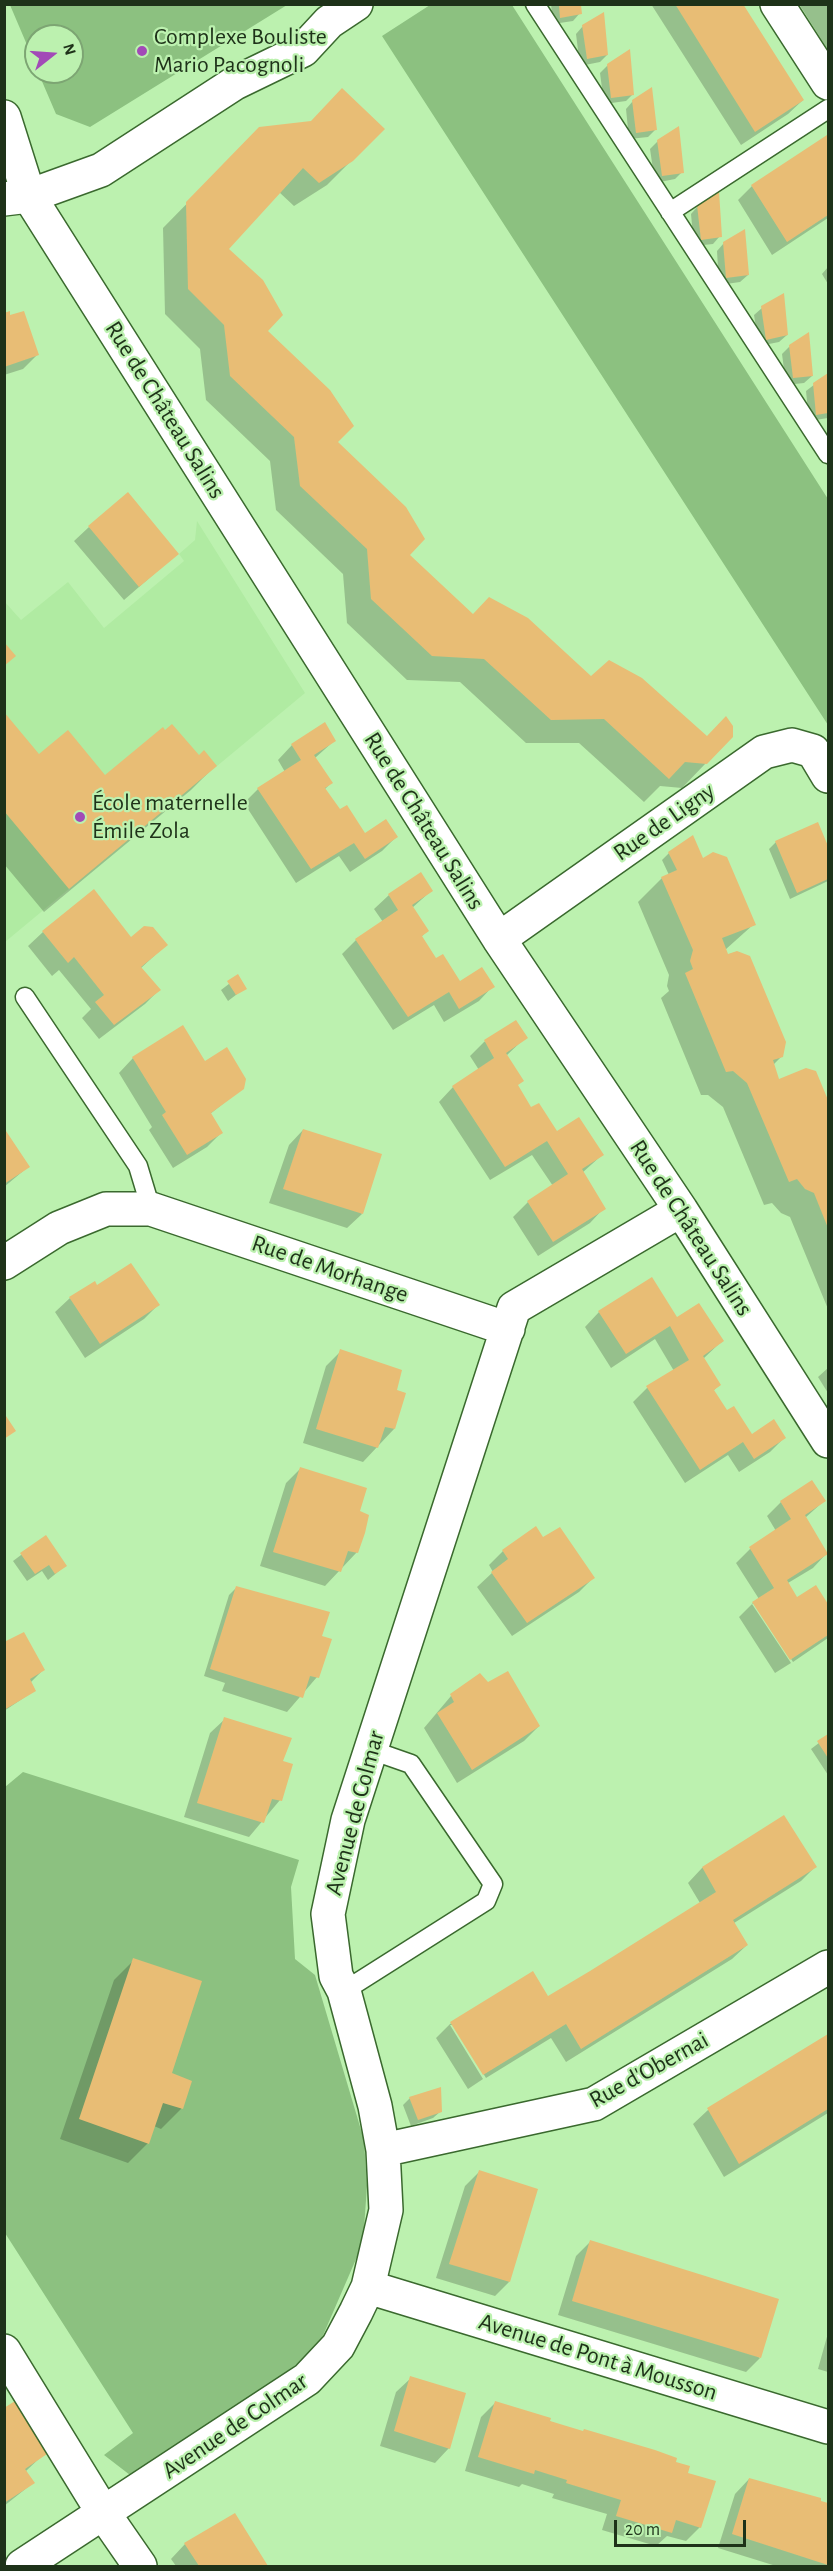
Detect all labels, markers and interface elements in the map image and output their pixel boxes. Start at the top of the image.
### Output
place label: Complexe Bouliste Mario Pacognoli [154,23,327,79]
north arrow [24,24,84,84]
text: N [60,42,79,57]
marker: Complexe Bouliste Mario Pacognoli [135,44,149,58]
street label: Rue de Château Salins [99,316,231,504]
street label: Rue de Château Salins [358,727,490,915]
street label: Rue de Ligny [608,777,720,867]
place label: École maternelle Émile Zola [92,789,248,845]
marker: École maternelle Émile Zola [73,810,87,824]
street label: Rue de Château Salins [623,1135,759,1321]
street label: Rue de Morhange [248,1229,412,1309]
street label: Avenue de Colmar [319,1728,391,1898]
street label: Rue d'Obernai [584,2025,714,2115]
street label: Avenue de Pont à Mousson [475,2307,721,2407]
street label: Avenue de Colmar [157,2367,313,2485]
scale bar [617,2508,749,2546]
text: 20 m [625,2521,660,2539]

